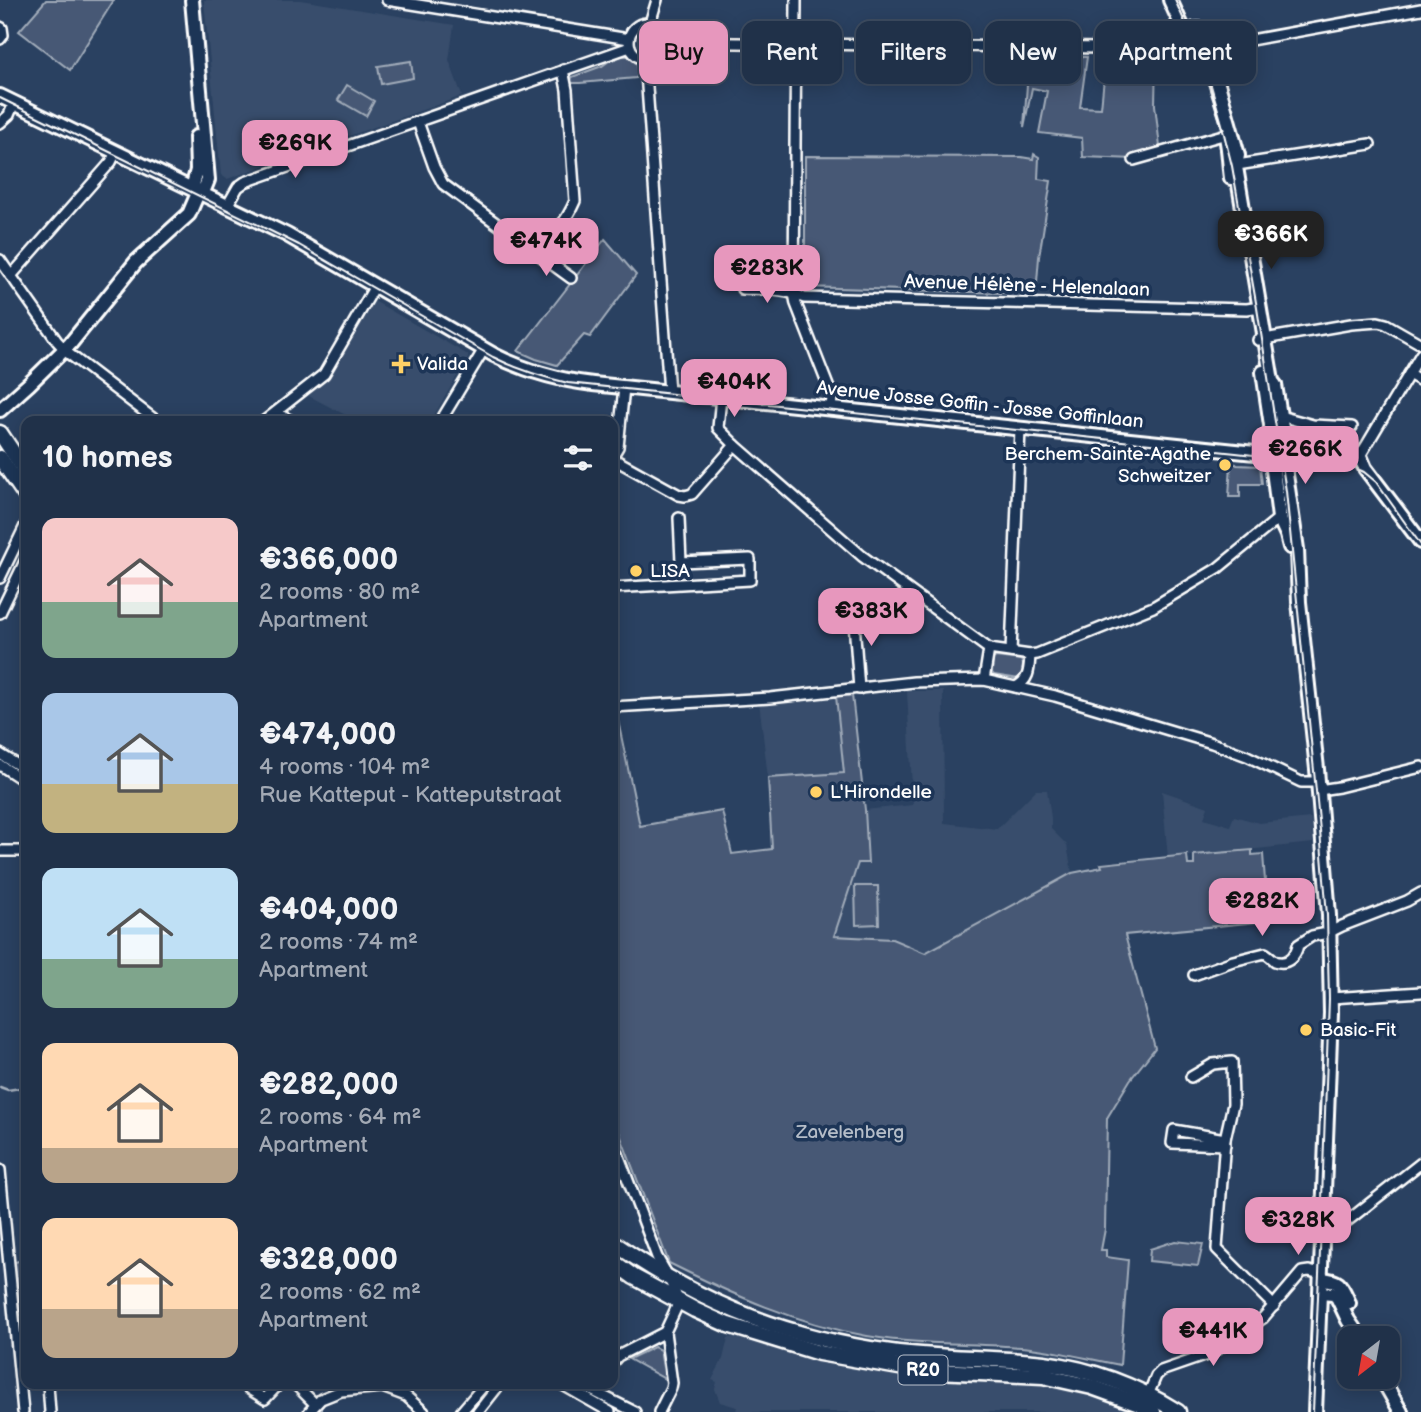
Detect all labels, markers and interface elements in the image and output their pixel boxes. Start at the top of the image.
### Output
chip: Buy [639,21,728,84]
chip: Rent [742,21,842,84]
chip: Filters [856,21,971,84]
chip: New [985,21,1081,84]
chip: Apartment [1095,21,1256,84]
pin: €269K [246,120,344,180]
text: €269K [258,129,332,157]
pin: €366K [1222,212,1320,271]
pin: €474K [497,218,595,278]
text: €366K [1234,220,1308,248]
text: €474K [510,227,582,255]
pin: €283K [718,246,816,305]
text: €283K [730,254,804,282]
street label: Avenue Hélène - Helenalaan [904,270,1150,302]
place label: Valida [417,353,468,376]
marker: Valida [391,354,411,374]
pin: €404K [685,360,783,419]
text: €404K [697,368,771,396]
street label: Avenue Josse Goffin - Josse Goffinlaan [815,376,1145,434]
pin: €266K [1256,426,1354,486]
text: €266K [1268,435,1342,463]
icon: filters [559,439,597,477]
text: 10 homes [42,440,173,476]
place label: Berchem-Sainte-Agathe Schweitzer [1004,443,1212,488]
marker: Berchem-Sainte-Agathe Schweitzer [1217,457,1233,473]
text: €366,000 [259,542,398,578]
icon: home [98,546,182,630]
place label: LISA [650,560,690,583]
marker: LISA [628,563,644,579]
text: 2 rooms · 80 m² [259,578,420,606]
pin: €383K [822,588,920,648]
text: €383K [834,597,908,625]
text: Apartment [259,606,368,634]
text: €474,000 [259,717,396,753]
icon: home [98,721,182,805]
text: 4 rooms · 104 m² [259,753,430,781]
text: Rue Katteput - Katteputstraat [259,781,561,809]
place label: L'Hirondelle [830,781,932,804]
marker: L'Hirondelle [808,784,824,800]
pin: €282K [1213,878,1311,938]
text: €282K [1225,887,1299,915]
text: €404,000 [259,892,398,928]
icon: home [98,896,182,980]
text: 2 rooms · 74 m² [259,928,418,956]
text: Apartment [259,956,368,984]
place label: Basic-Fit [1320,1019,1396,1042]
marker: Basic-Fit [1298,1022,1314,1038]
text: €282,000 [259,1067,398,1103]
icon: home [98,1071,182,1155]
text: 2 rooms · 64 m² [259,1103,421,1131]
park label: Zavelenberg [795,1121,904,1144]
text: Apartment [259,1131,368,1159]
pin: €328K [1249,1198,1347,1257]
text: €328K [1261,1206,1335,1234]
text: €328,000 [259,1242,398,1278]
icon: home [98,1246,182,1330]
text: 2 rooms · 62 m² [259,1278,421,1306]
text: Apartment [259,1306,368,1334]
pin: €441K [1164,1308,1262,1368]
text: €441K [1178,1317,1248,1345]
north arrow [1337,1326,1400,1390]
map controls [1337,1326,1400,1389]
road number: R20 [898,1356,948,1385]

